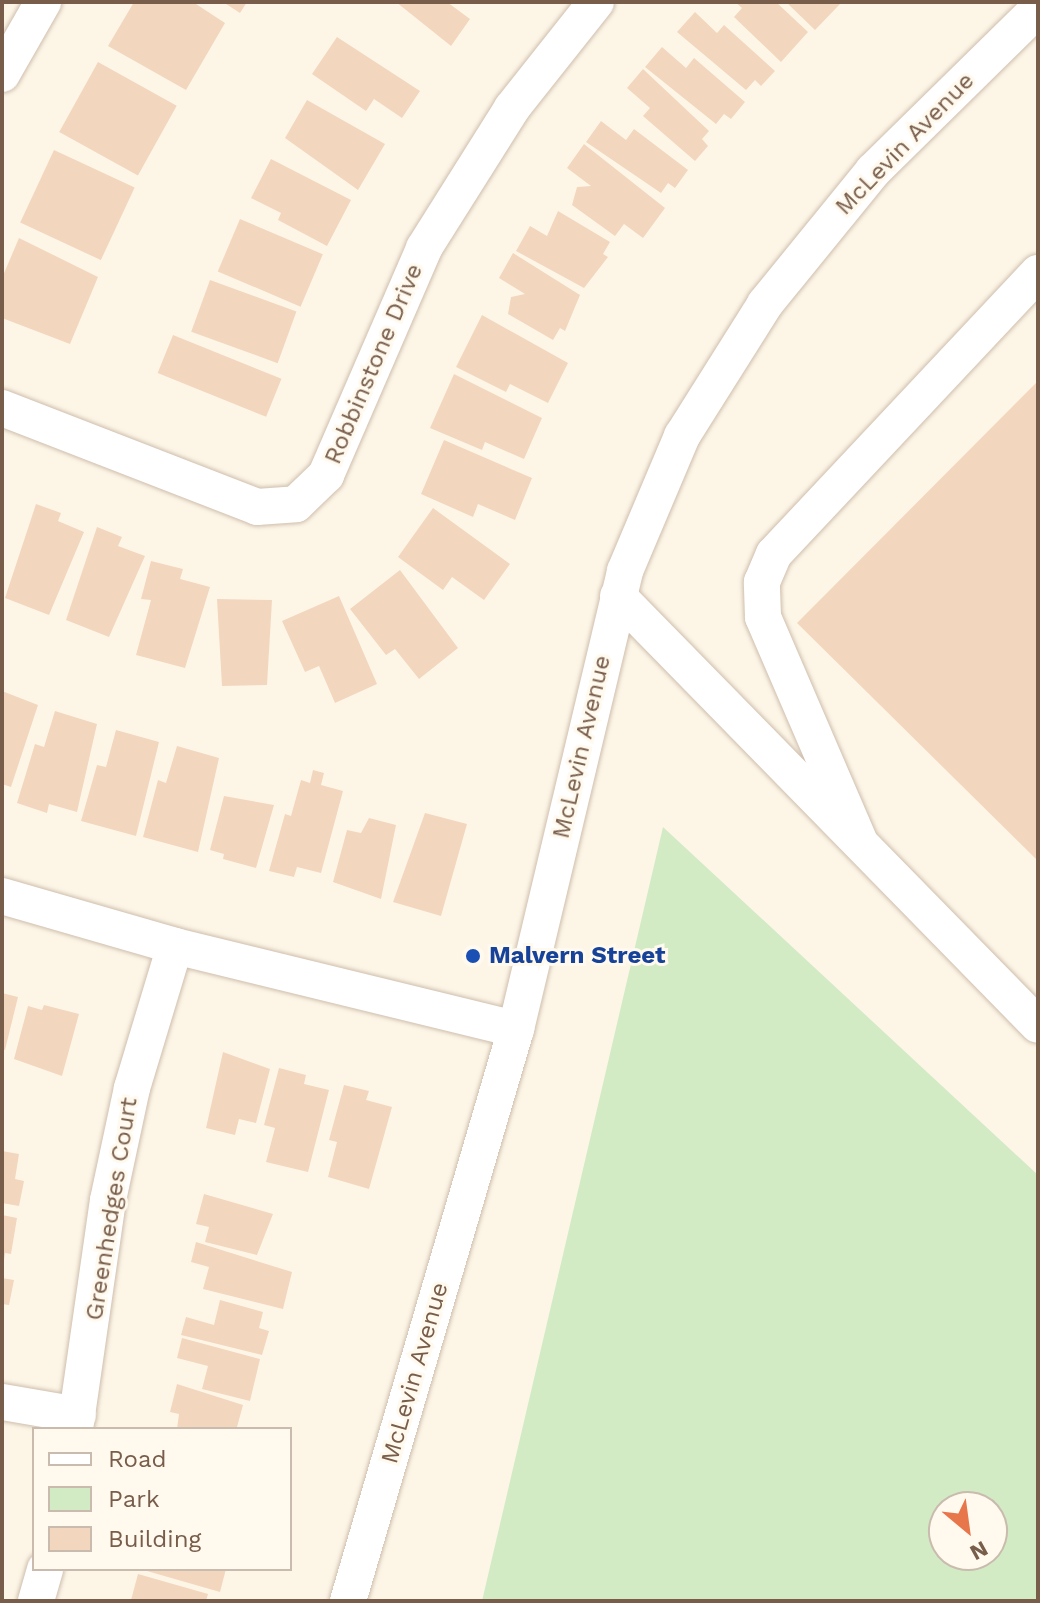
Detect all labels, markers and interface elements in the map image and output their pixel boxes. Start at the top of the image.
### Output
street label: McLevin Avenue [829,66,981,222]
street label: Robbinstone Drive [319,259,429,469]
street label: McLevin Avenue [547,652,617,842]
place label: Malvern Street [489,942,666,970]
marker: Malvern Street [464,947,482,965]
street label: Greenhedges Court [80,1095,144,1323]
street label: McLevin Avenue [375,1279,455,1467]
legend [32,1427,292,1571]
text: Road [108,1445,167,1473]
text: Park [108,1485,160,1513]
north arrow [928,1491,1008,1571]
text: Building [108,1525,201,1553]
text: N [966,1536,992,1566]

